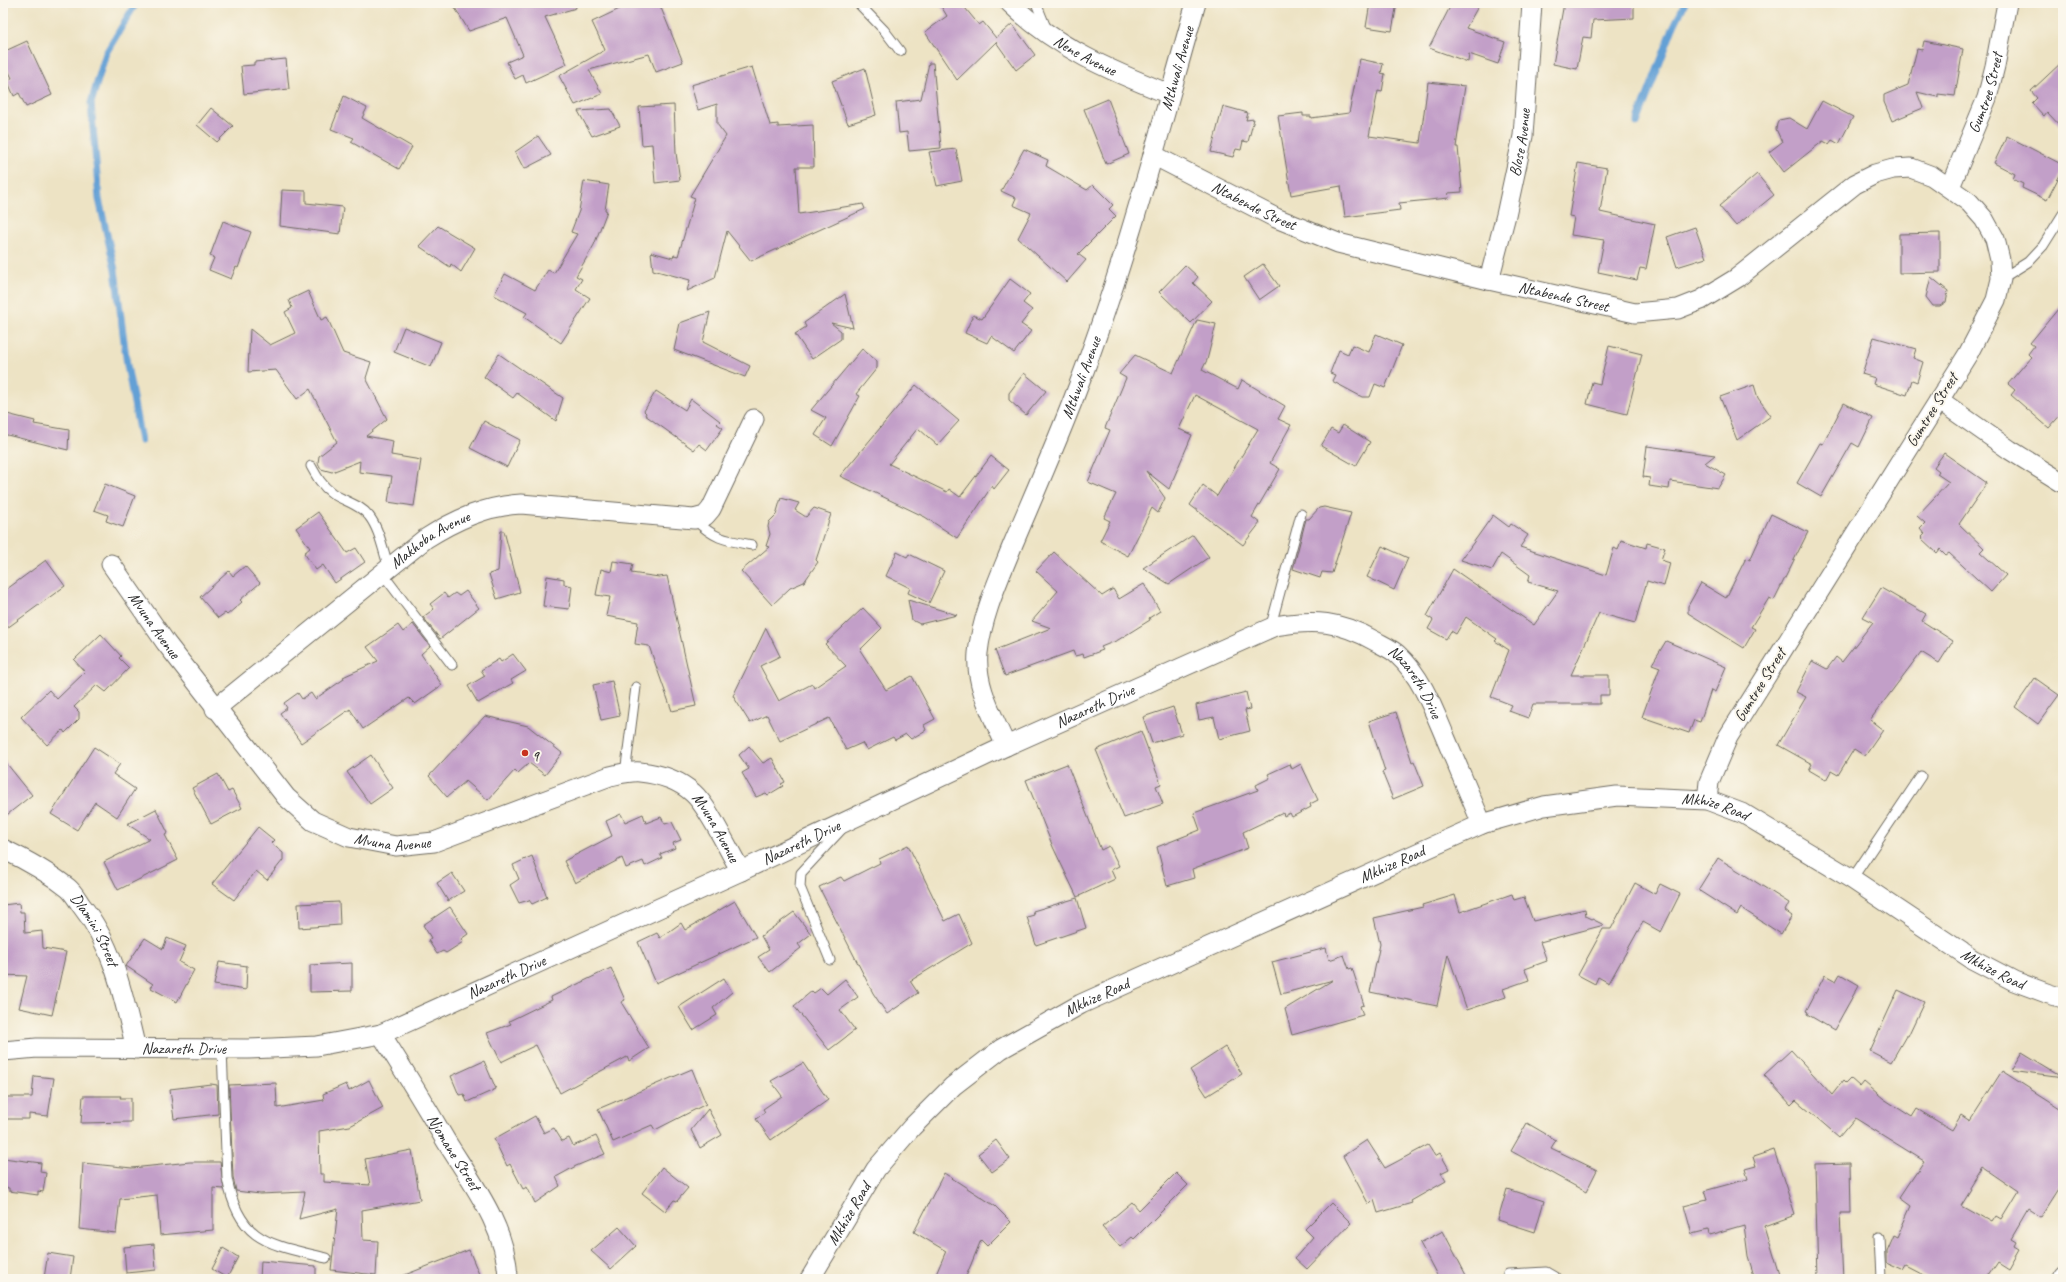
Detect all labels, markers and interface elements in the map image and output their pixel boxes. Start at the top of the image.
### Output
street label: Mthwali Avenue [1156,22,1199,113]
street label: Nene Avenue [1050,31,1121,81]
street label: Gumtree Street [1964,49,2008,136]
street label: Blose Avenue [1505,107,1535,178]
street label: Ntabende Street [1208,177,1300,236]
street label: Ntabende Street [1517,277,1612,317]
street label: Mthwali Avenue [1057,332,1106,422]
street label: Gumtree Street [1902,367,1964,450]
street label: Makhoba Avenue [386,506,474,573]
street label: Mvuna Avenue [124,588,186,664]
street label: Nazareth Drive [1384,641,1447,723]
street label: Gumtree Street [1730,642,1792,725]
street label: Nazareth Drive [1053,679,1139,733]
place label: q [533,743,540,763]
marker: q [520,748,530,758]
street label: Mvuna Avenue [688,789,745,867]
street label: Mkhize Road [1681,789,1755,826]
street label: Nazareth Drive [759,815,845,870]
street label: Mvuna Avenue [352,828,433,856]
street label: Mkhize Road [1356,840,1430,888]
street label: Dlamini Street [66,890,124,971]
street label: Mkhize Road [1957,944,2030,995]
street label: Nazareth Drive [464,950,551,1004]
street label: Mkhize Road [1061,973,1135,1021]
street label: Nazareth Drive [142,1038,228,1059]
street label: Njomane Street [423,1111,486,1197]
street label: Mkhize Road [823,1177,877,1249]

